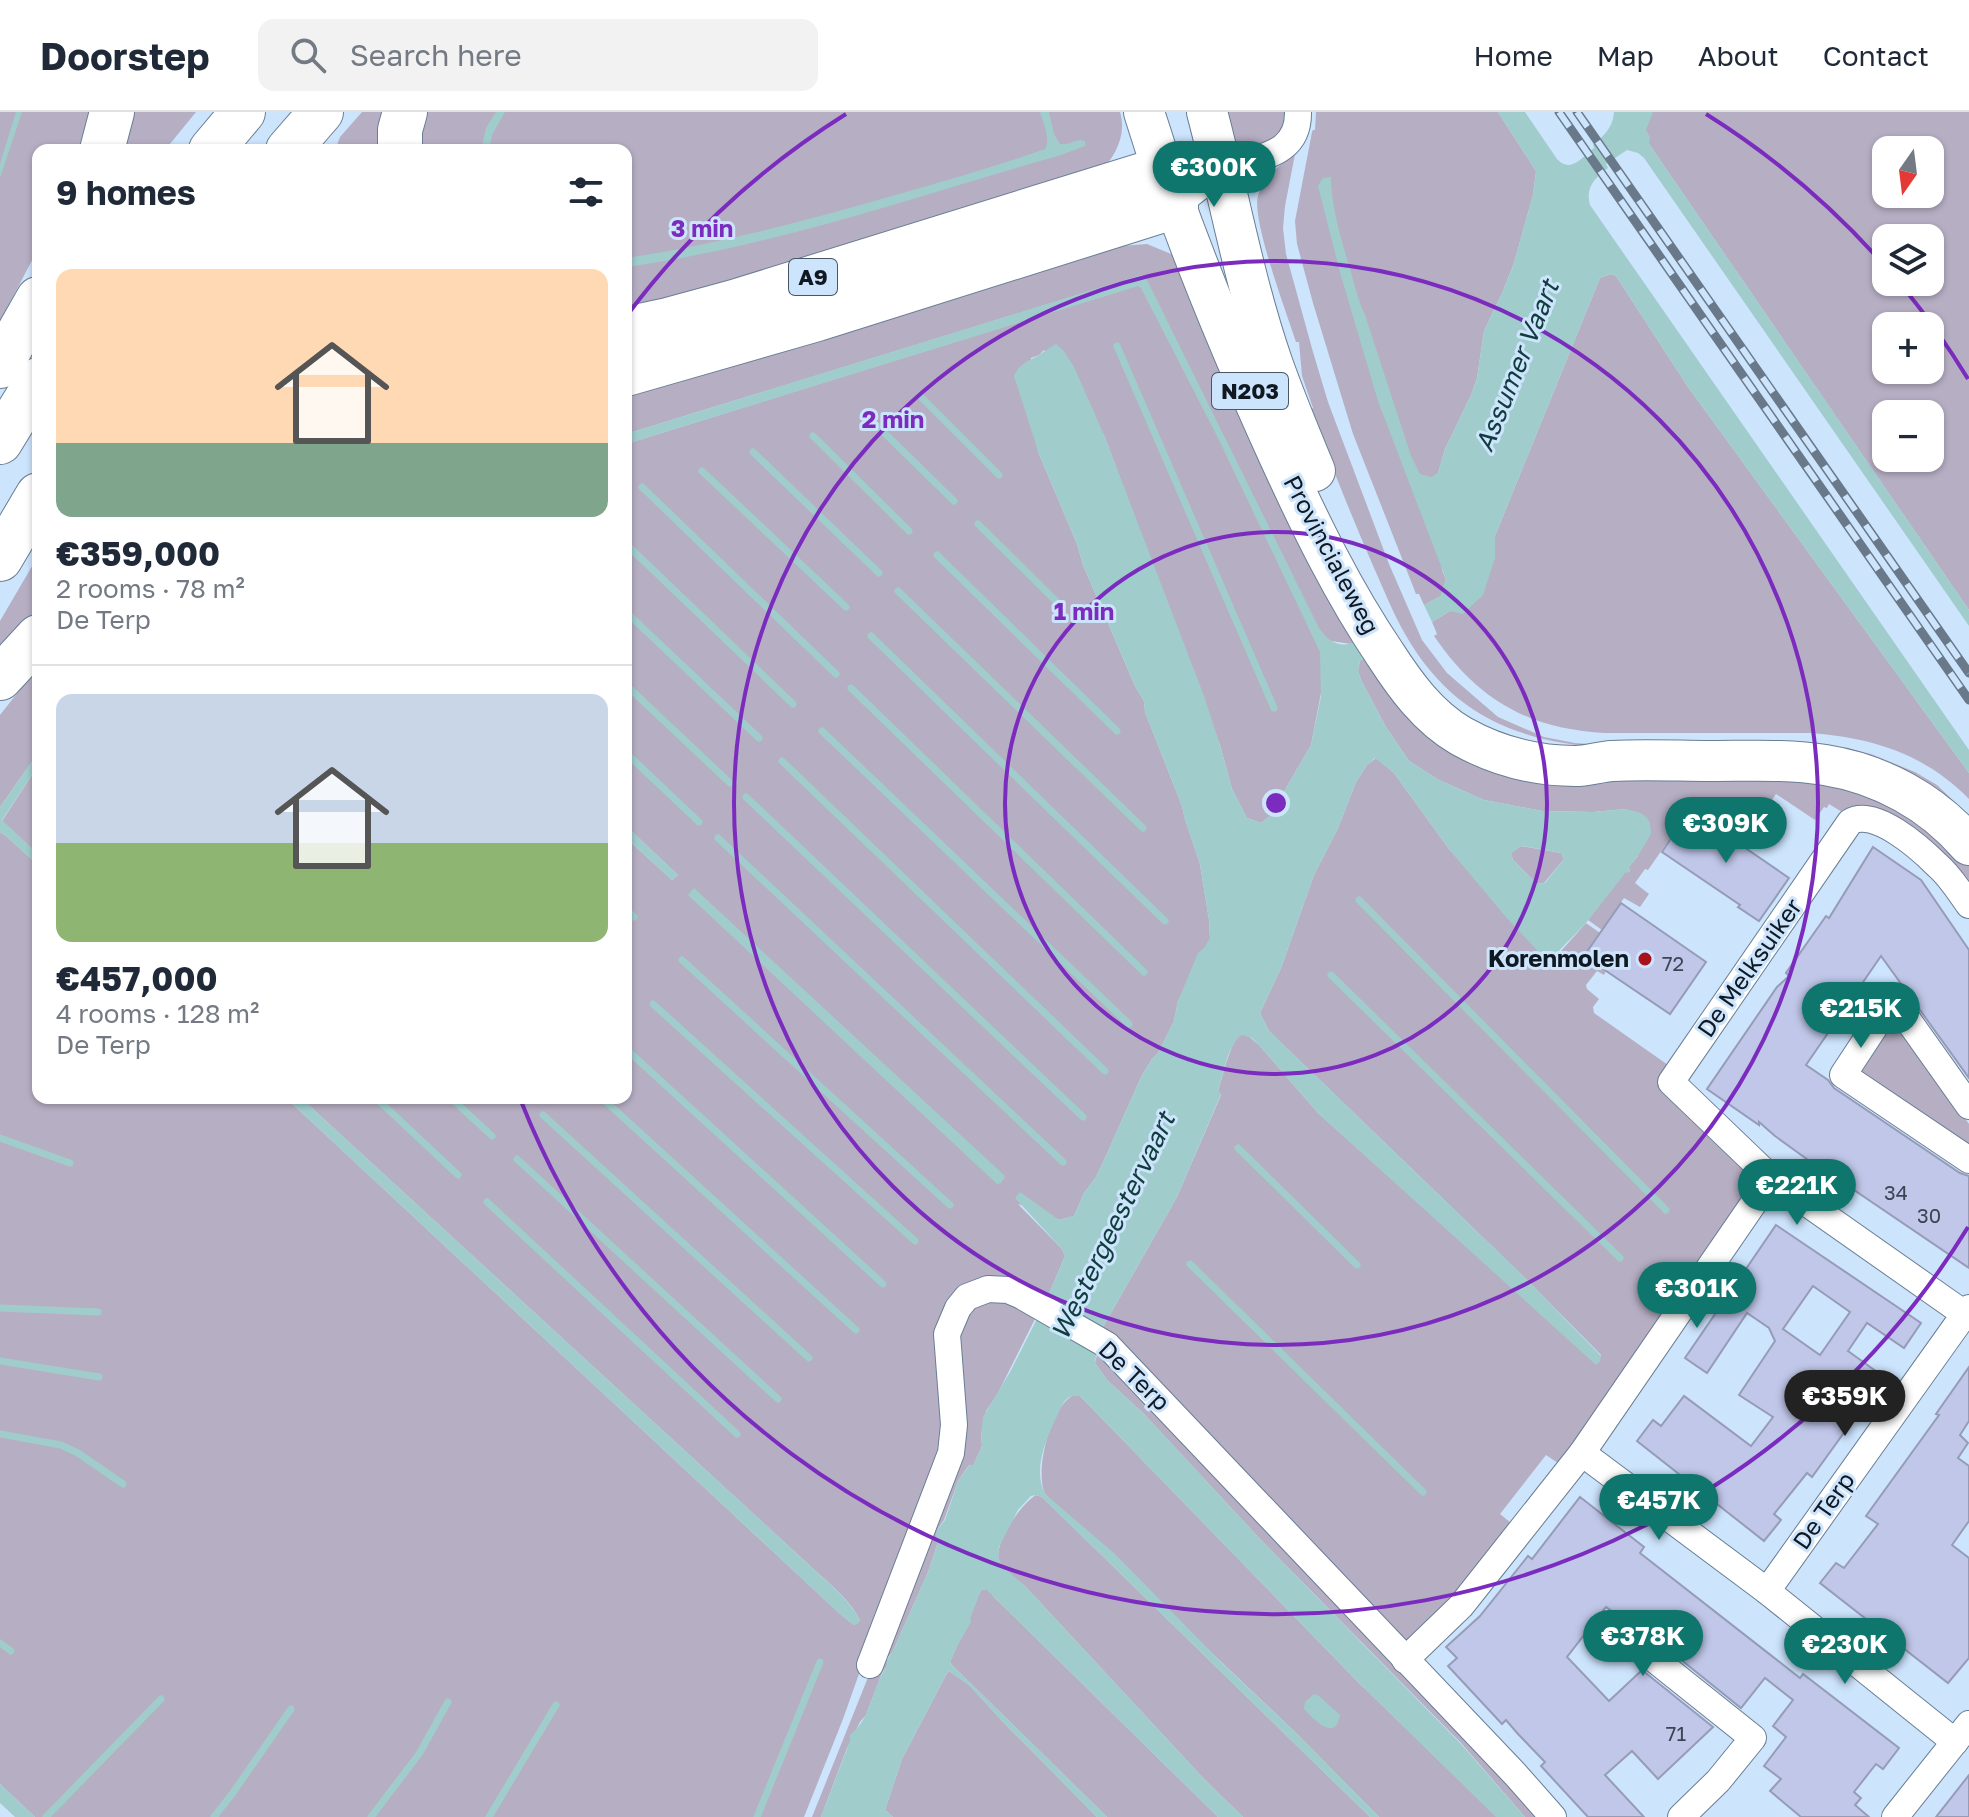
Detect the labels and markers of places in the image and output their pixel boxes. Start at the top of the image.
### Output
pin: €300K [1158,141,1270,209]
centre of rings [1262,789,1290,817]
pin: €309K [1670,797,1782,865]
place label: Korenmolen [1488,943,1629,972]
marker: Korenmolen [1636,950,1654,968]
pin: €215K [1805,982,1917,1050]
pin: €221K [1741,1159,1853,1227]
pin: €301K [1641,1262,1753,1330]
pin: €359K [1789,1370,1901,1438]
pin: €457K [1603,1474,1715,1542]
pin: €378K [1587,1610,1699,1678]
pin: €230K [1789,1618,1901,1686]

